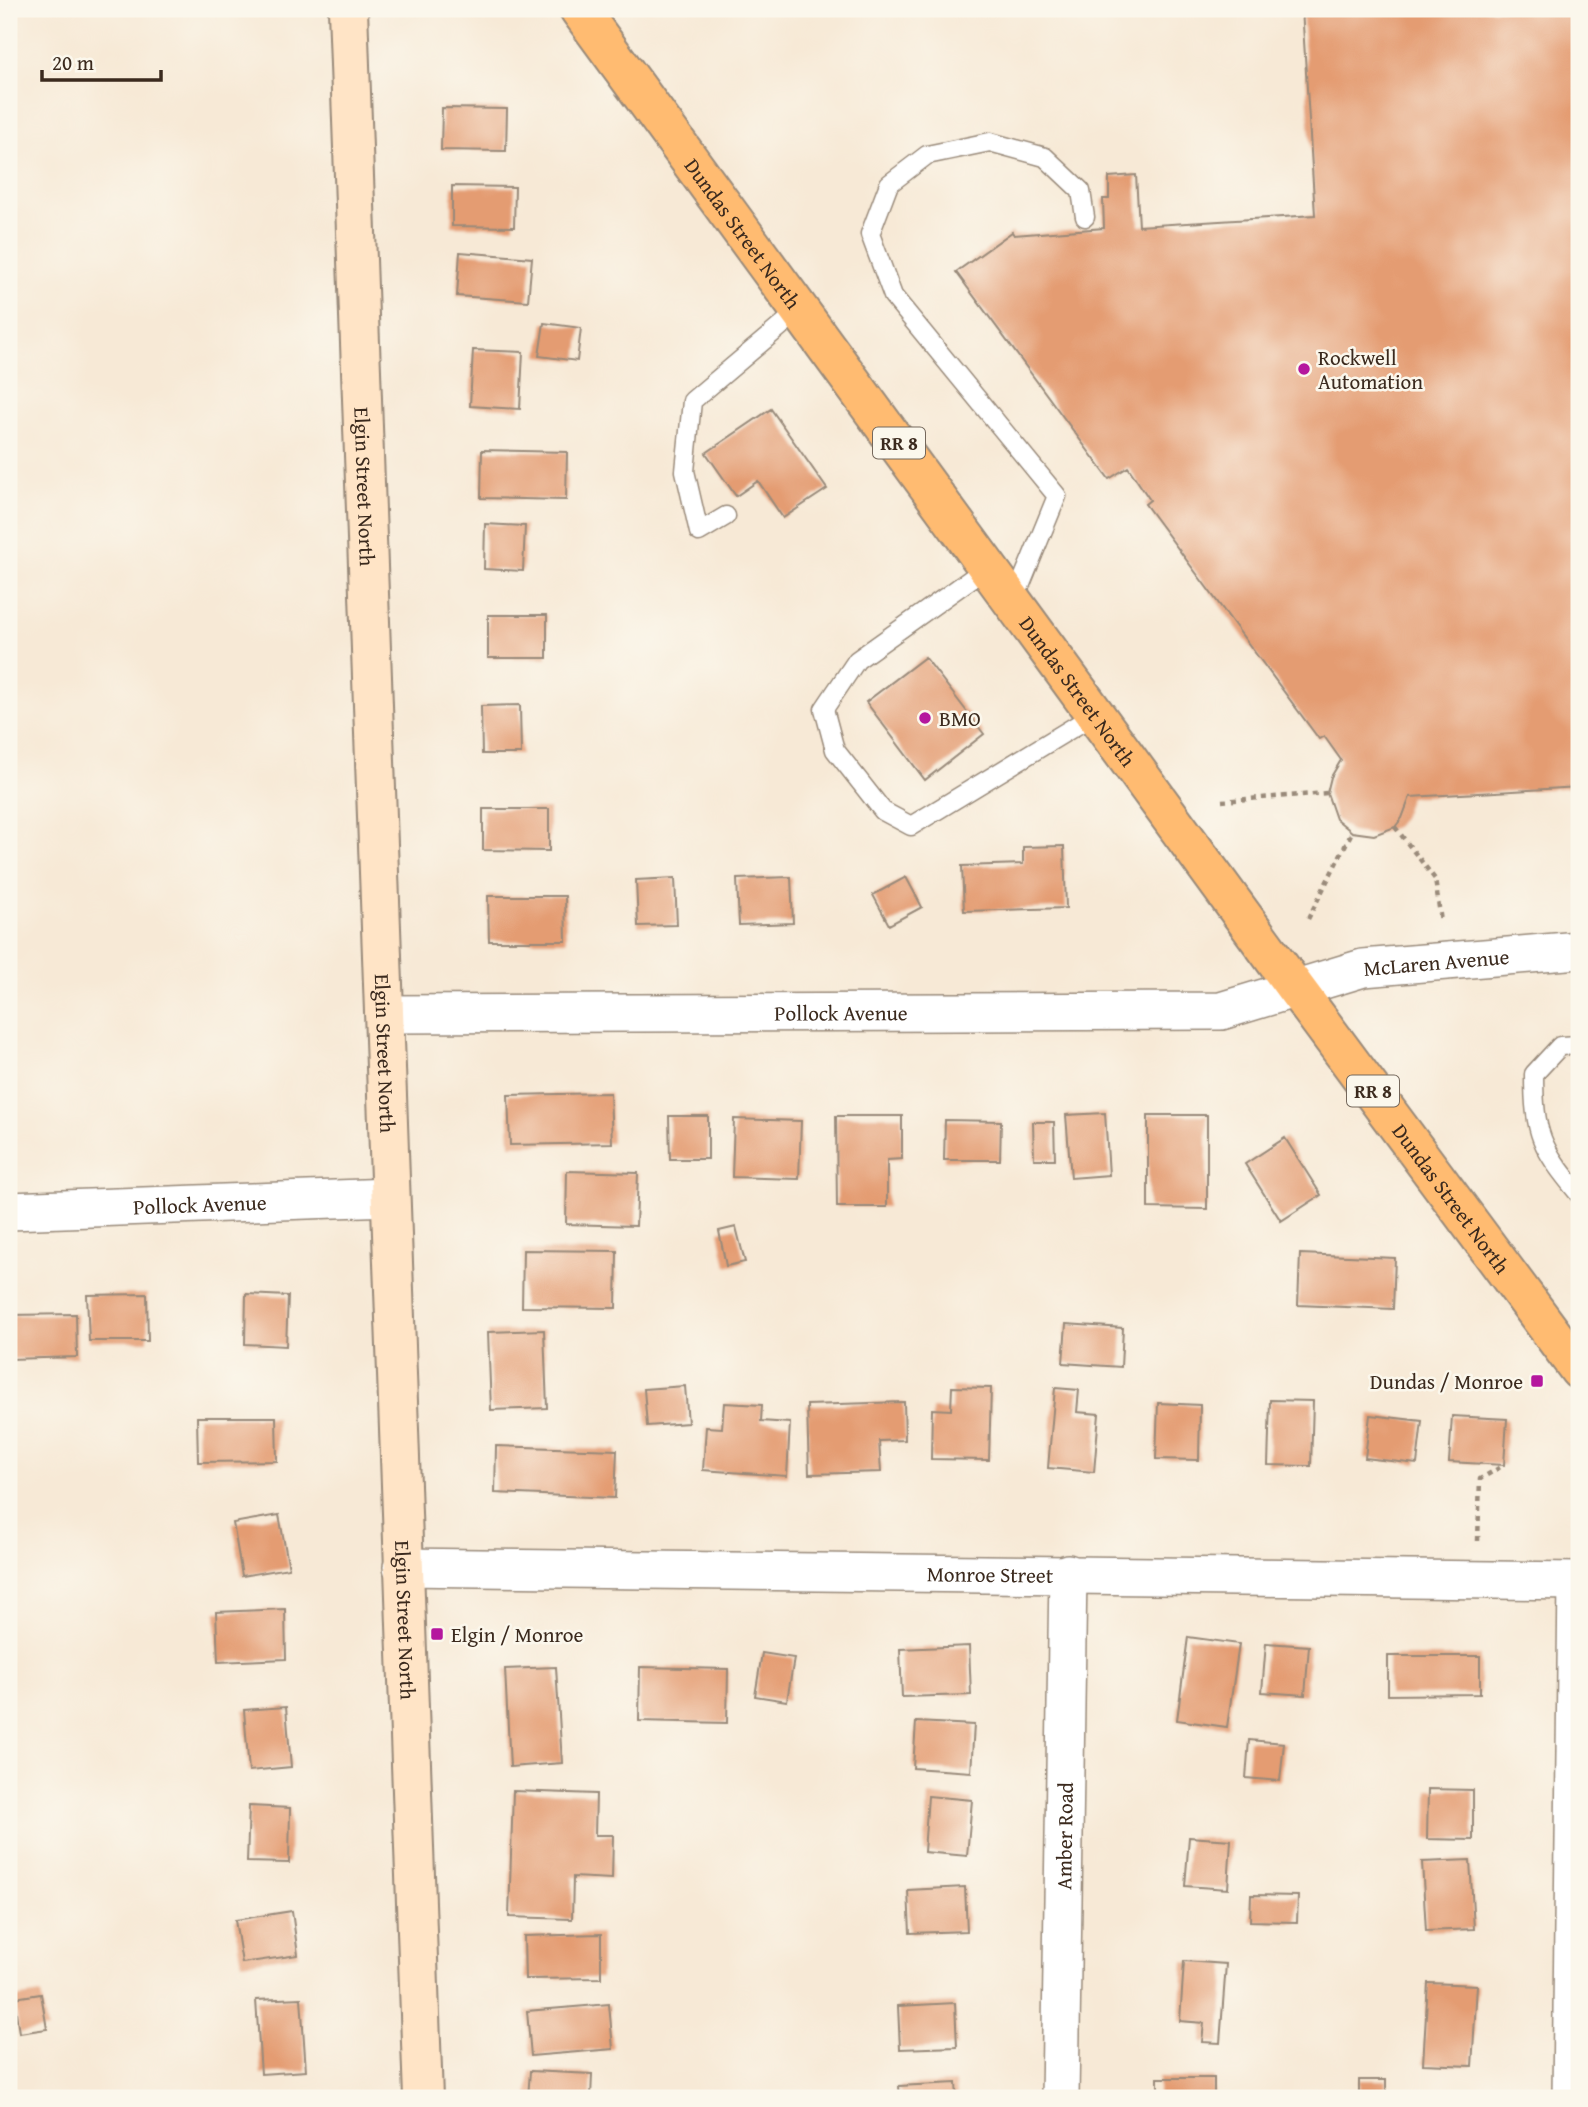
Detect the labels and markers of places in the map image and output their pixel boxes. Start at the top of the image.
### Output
place label: Rockwell Automation [1318,342,1423,397]
marker: Rockwell Automation [1296,361,1312,377]
place label: BMO [939,703,981,734]
marker: BMO [917,710,933,726]
place label: Dundas / Monroe [1370,1366,1523,1397]
marker: Dundas / Monroe [1529,1373,1545,1389]
place label: Elgin / Monroe [451,1619,584,1650]
marker: Elgin / Monroe [429,1626,445,1642]

